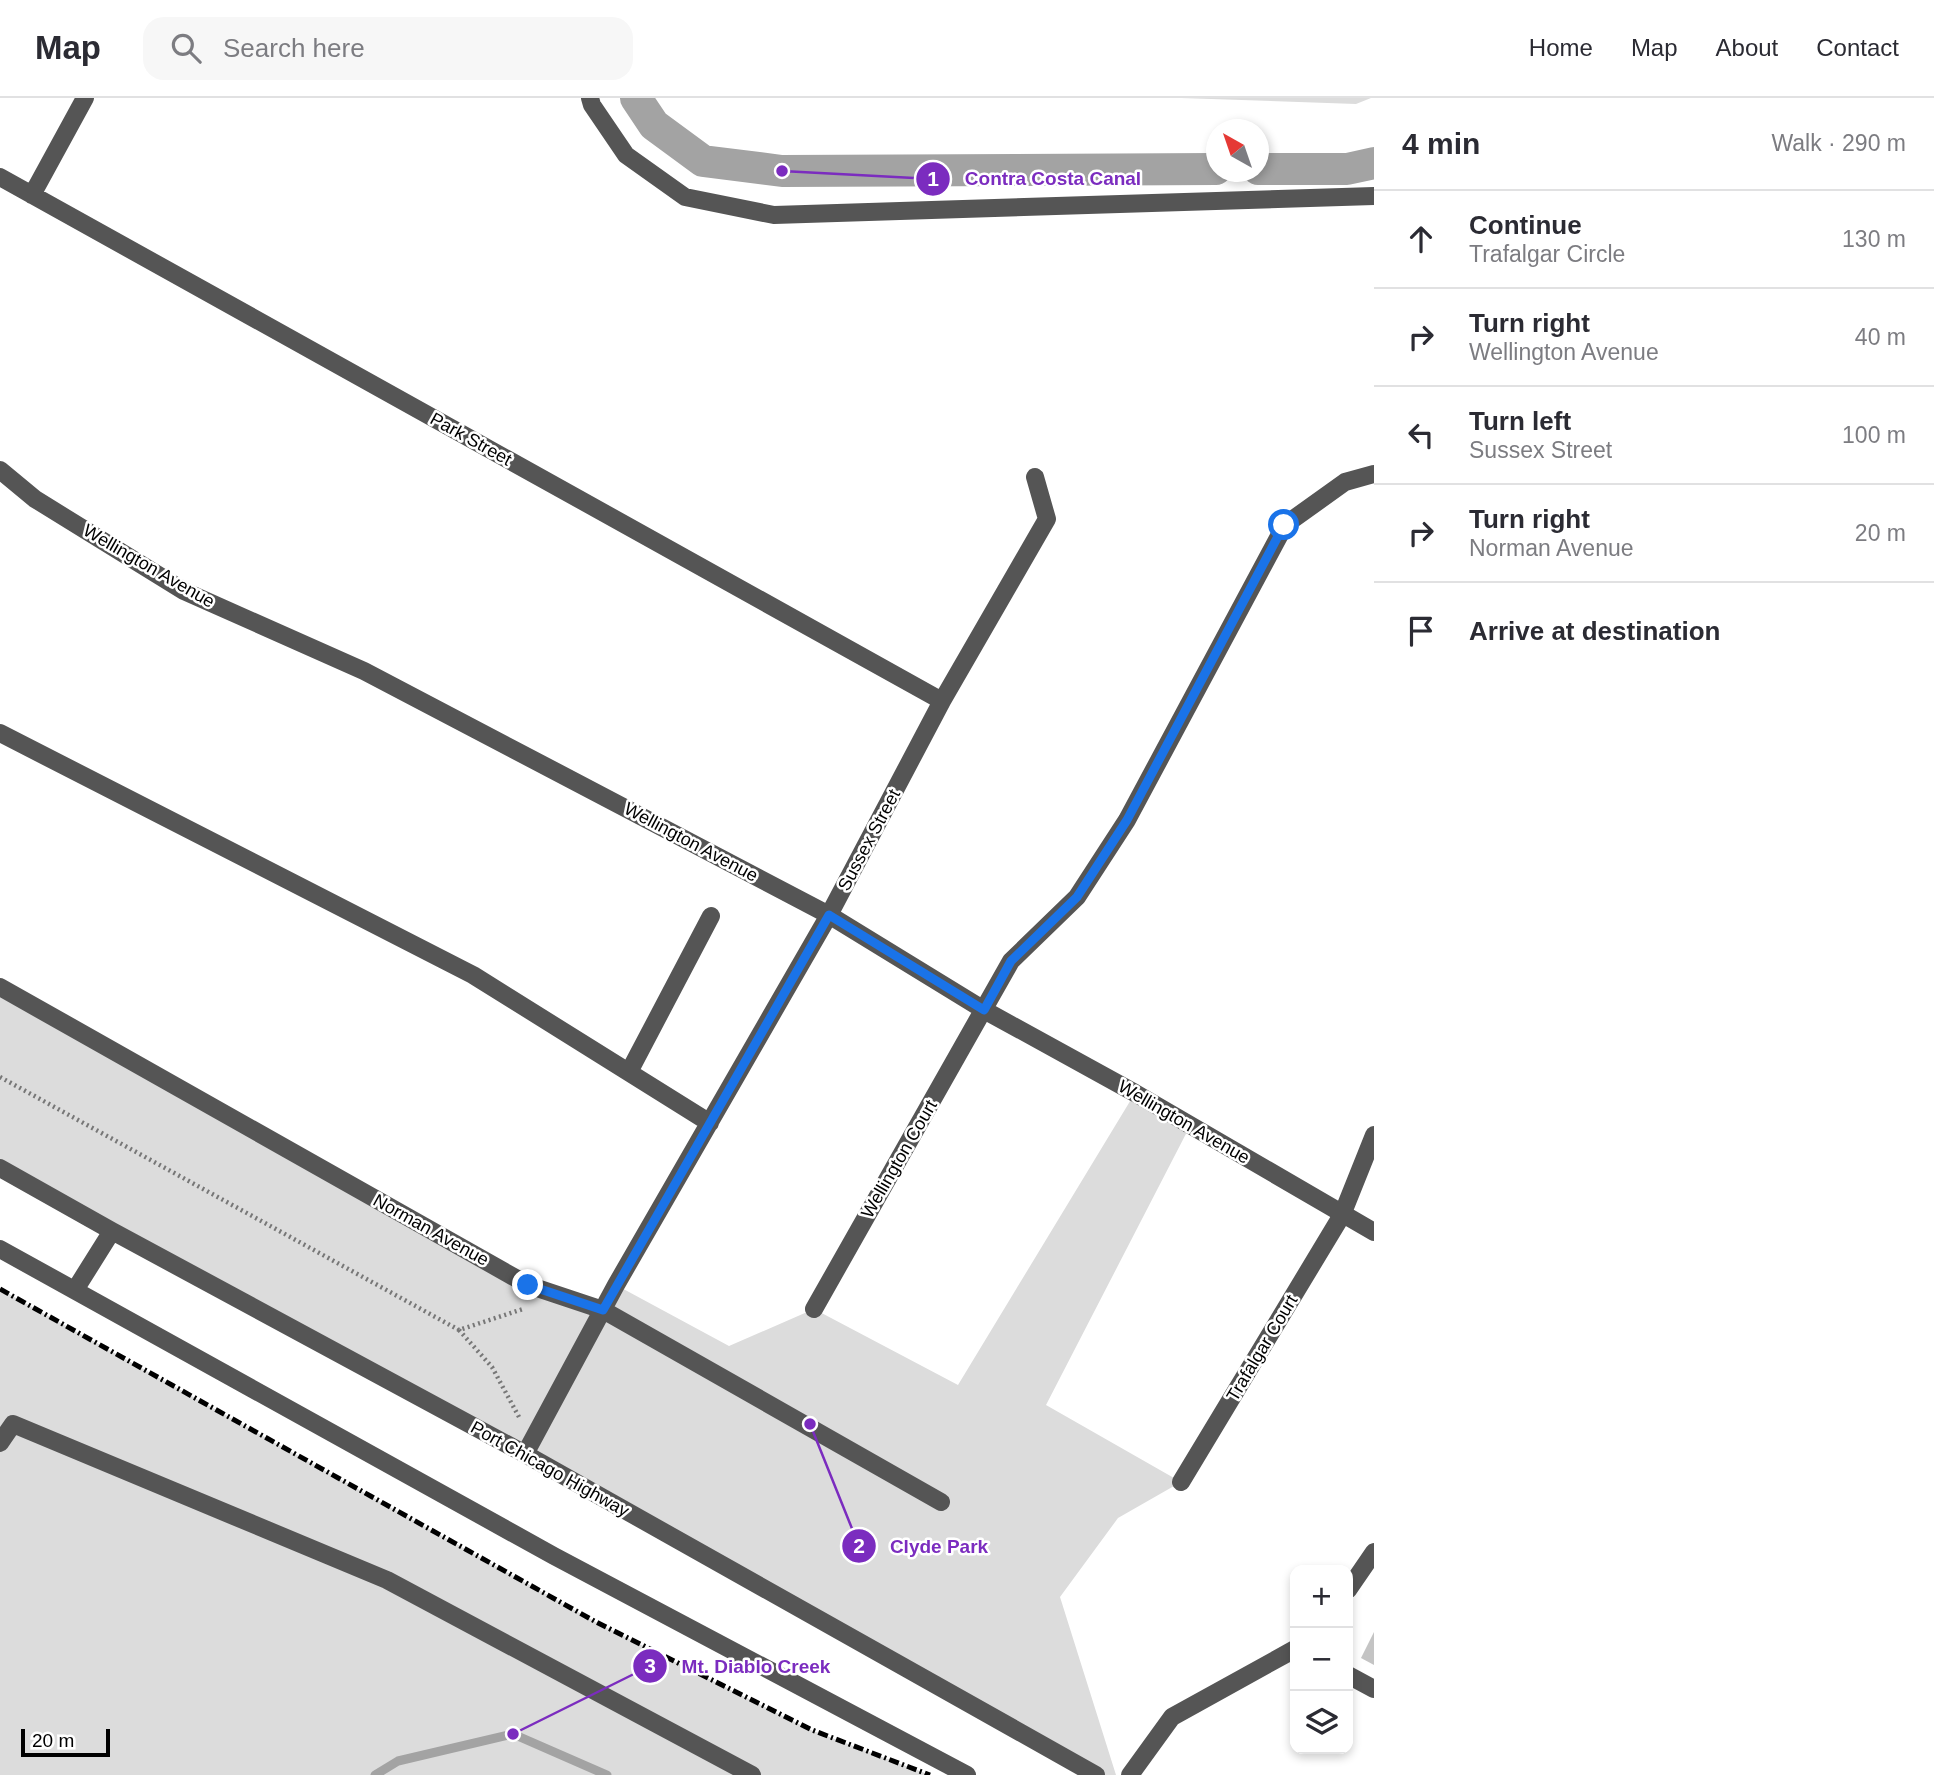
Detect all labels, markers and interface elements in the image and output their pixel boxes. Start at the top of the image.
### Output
search box [143,17,633,80]
text: Map [35,29,101,66]
icon: search [167,29,205,67]
text: Search here [223,33,365,63]
text: Home [1529,34,1593,61]
text: Map [1631,34,1678,61]
text: About [1716,34,1778,61]
text: Contact [1816,34,1899,61]
north arrow [1206,119,1269,182]
text: 4 min [1402,127,1480,160]
text: Walk · 290 m [1771,130,1906,156]
callout: Contra Costa Canal [916,159,1155,199]
text: 1 [927,167,939,190]
text: Contra Costa Canal [965,168,1141,189]
text: Continue [1469,210,1582,240]
icon: ahead [1402,220,1440,258]
text: 130 m [1842,226,1906,252]
text: Trafalgar Circle [1469,241,1625,267]
text: Turn right [1469,308,1590,338]
icon: right [1402,318,1440,356]
text: 40 m [1855,324,1906,350]
text: Wellington Avenue [1469,339,1659,365]
text: Turn left [1469,406,1571,436]
street label: Park Street [427,408,515,470]
icon: left [1402,416,1440,454]
text: 100 m [1842,422,1906,448]
text: Sussex Street [1469,437,1612,463]
text: Turn right [1469,504,1590,534]
route start [1268,509,1299,540]
icon: right [1402,514,1440,552]
street label: Wellington Avenue [80,520,218,612]
text: 20 m [1855,520,1906,546]
text: Norman Avenue [1469,535,1634,561]
icon: arrive [1402,612,1440,650]
text: Arrive at destination [1469,616,1720,646]
street label: Sussex Street [834,786,904,894]
street label: Wellington Avenue [621,798,761,886]
street label: Wellington Avenue [1115,1076,1253,1168]
street label: Wellington Court [857,1097,941,1221]
street label: Norman Avenue [370,1190,492,1270]
route end [512,1269,543,1300]
street label: Trafalgar Court [1222,1291,1302,1405]
street label: Port Chicago Highway [467,1417,633,1521]
callout: Clyde Park [841,1526,1003,1566]
text: 2 [853,1534,865,1557]
text: Clyde Park [890,1536,989,1557]
map controls [1290,1565,1353,1754]
button: + [1290,1565,1353,1628]
button: − [1290,1628,1353,1691]
callout: Mt. Diablo Creek [632,1646,844,1686]
text: 3 [644,1654,656,1677]
text: Mt. Diablo Creek [682,1656,831,1677]
button: layers [1290,1691,1353,1754]
scale bar [21,1726,110,1758]
text: 20 m [32,1730,74,1751]

